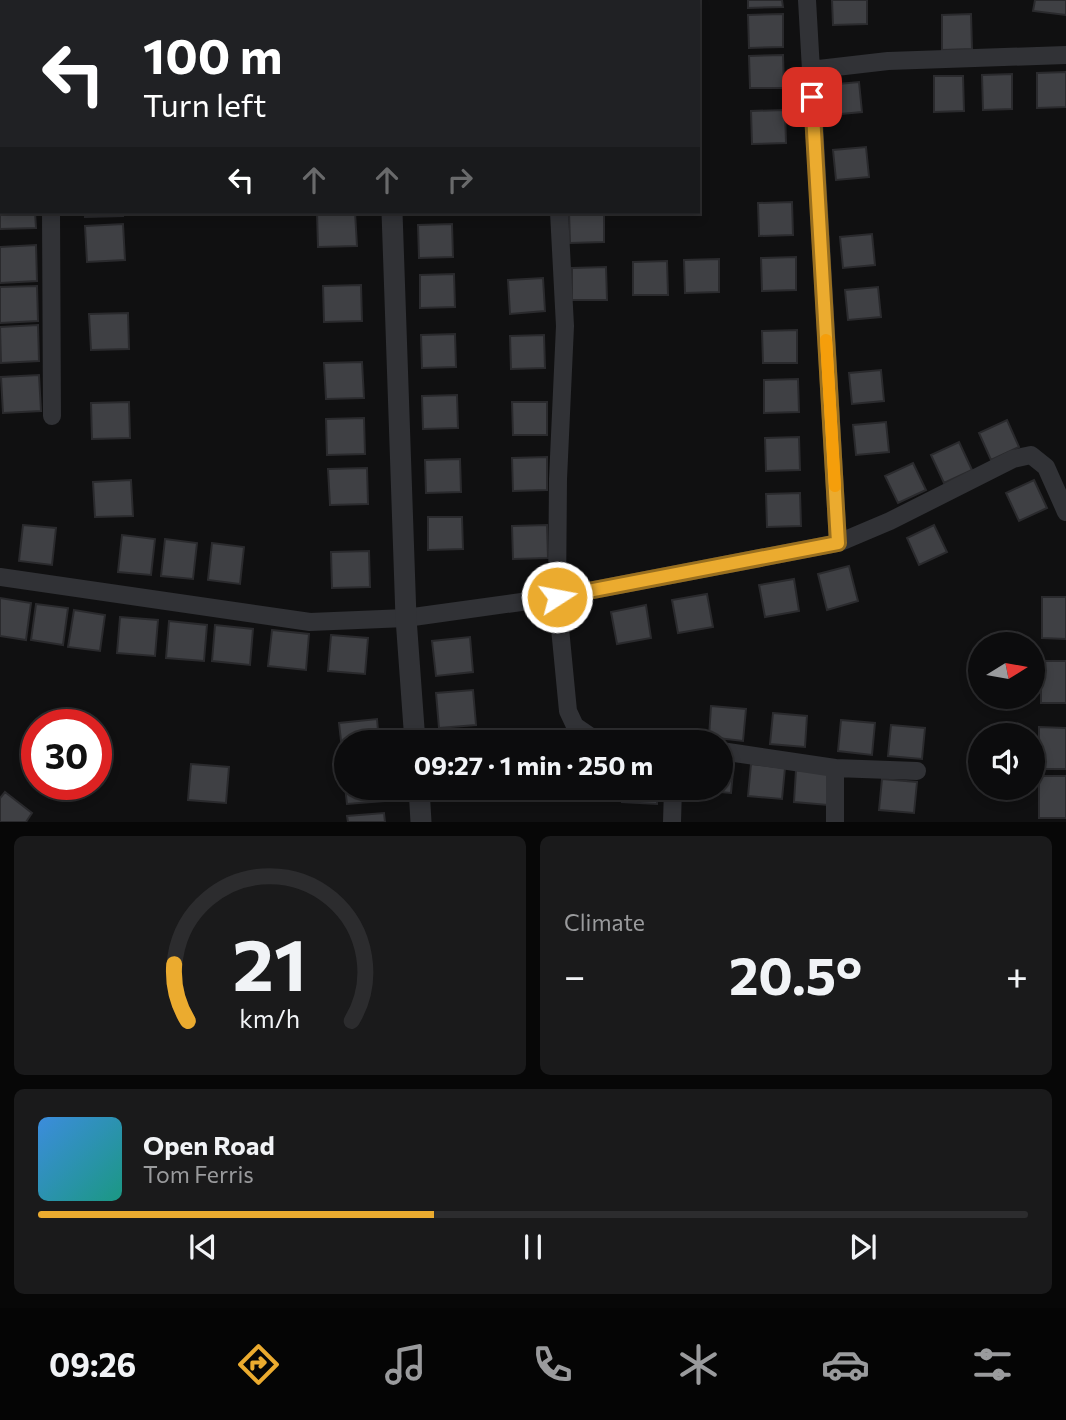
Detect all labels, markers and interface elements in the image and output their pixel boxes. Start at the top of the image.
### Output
text: 100 m [143,24,282,84]
icon: left [28,28,119,119]
pin [782,67,842,127]
icon: arrive [793,78,831,116]
text: Turn left [143,84,267,124]
icon: left [222,161,260,199]
icon: ahead [295,161,333,199]
icon: ahead [368,161,406,199]
icon: right [441,161,479,199]
position arrow [520,560,594,634]
north arrow [968,632,1045,709]
map controls [968,632,1045,800]
speed limit sign: 30 [21,709,112,800]
button: sound [968,723,1045,800]
text: 09:27 · 1 min · 250 m [414,749,653,780]
text: Climate [564,908,645,936]
text: 21 [233,918,307,1007]
text: 20.5° [729,942,862,1006]
text: − [564,951,586,998]
text: + [1006,951,1028,998]
text: km/h [240,1003,300,1033]
text: Open Road [143,1129,275,1160]
text: Tom Ferris [143,1160,254,1188]
icon: previous [184,1228,222,1266]
icon: pause [514,1228,552,1266]
icon: next [844,1228,882,1266]
icon: directions [234,1340,283,1389]
icon: music [381,1340,430,1389]
icon: phone [528,1340,577,1389]
icon: climate [674,1340,723,1389]
icon: car [821,1340,870,1389]
icon: filters [968,1340,1017,1389]
text: 09:26 [49,1344,136,1384]

